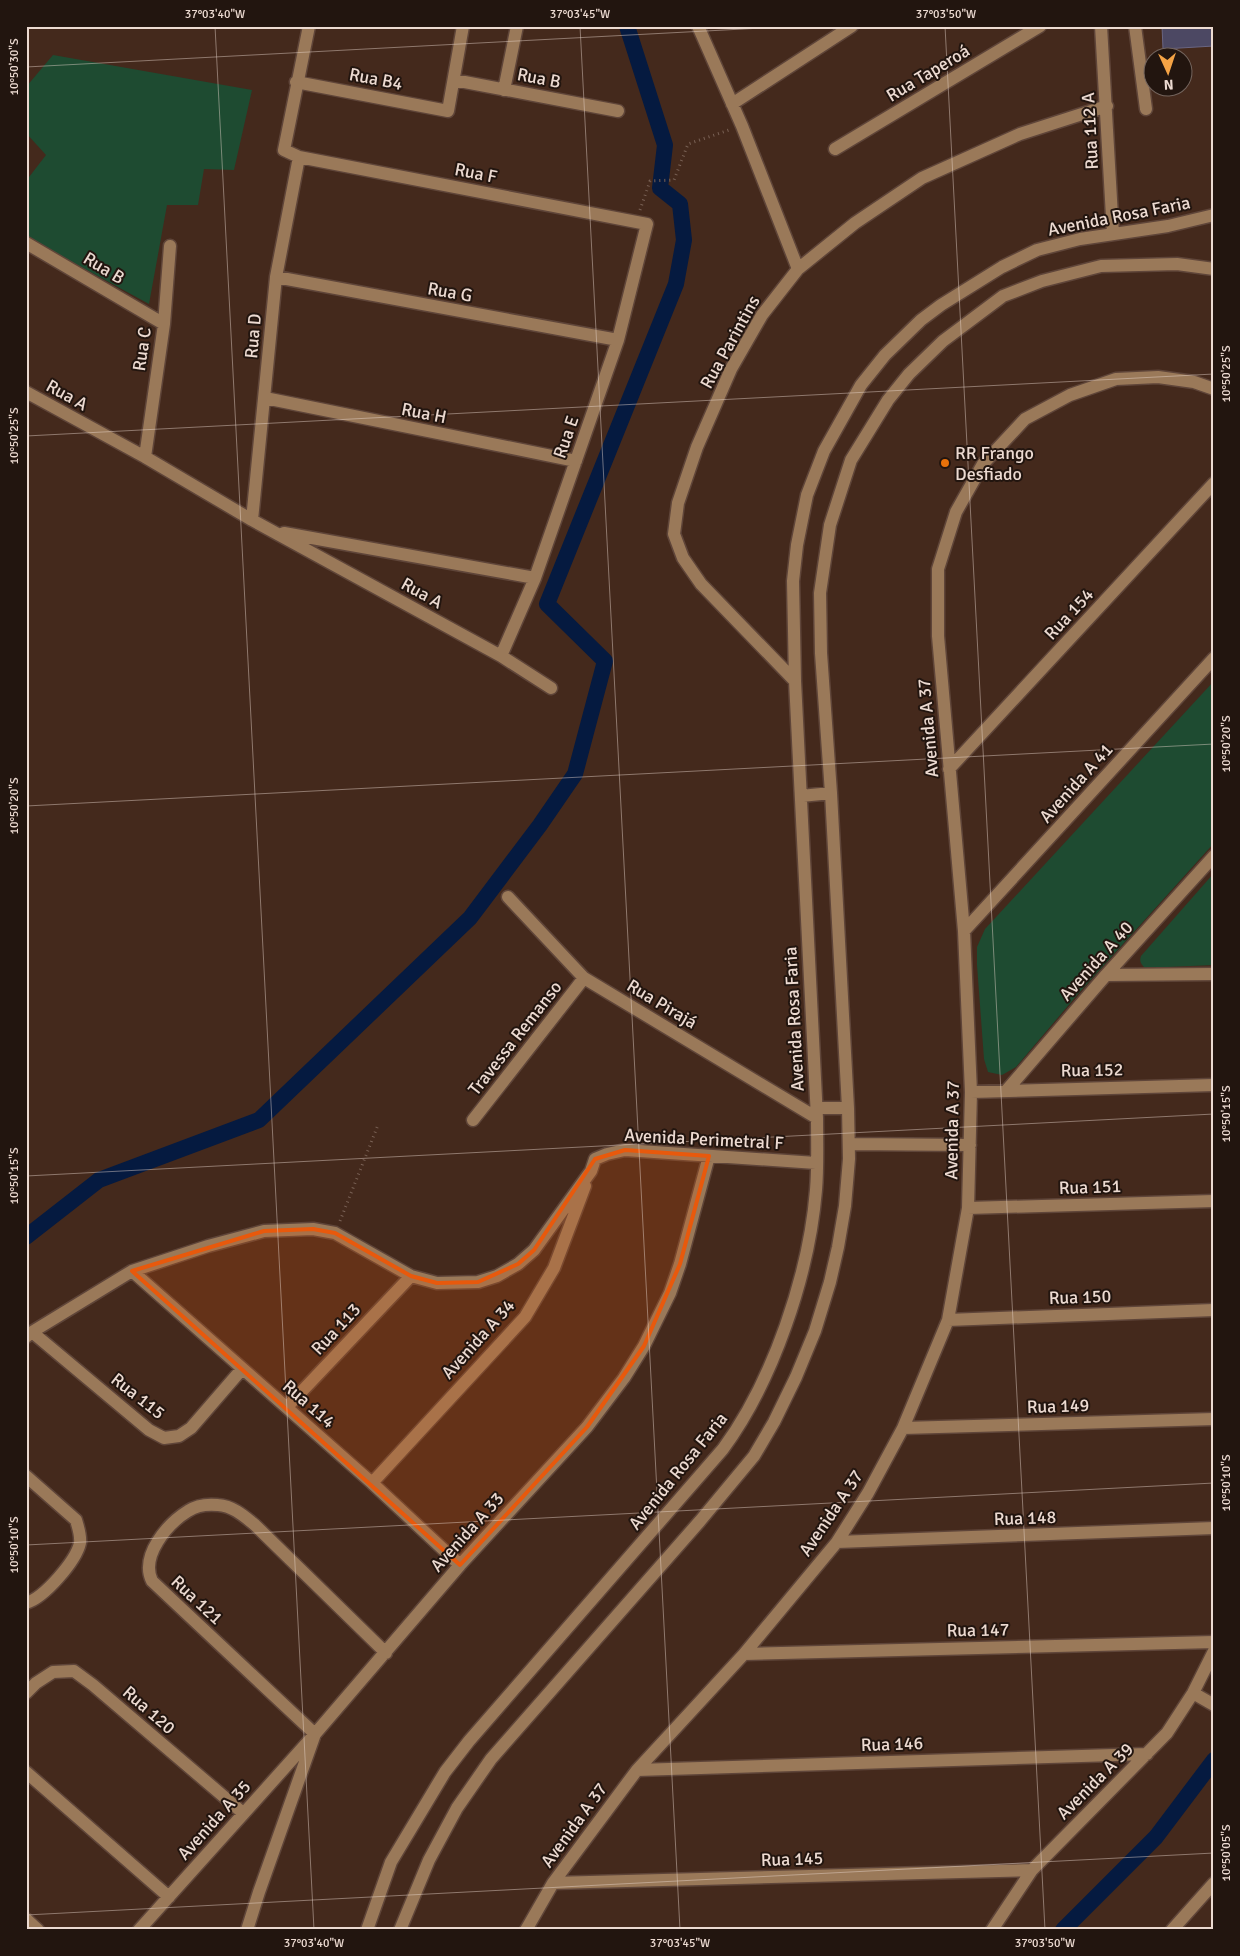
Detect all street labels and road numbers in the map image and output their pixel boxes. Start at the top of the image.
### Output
street label: Rua Taperoá [882,40,974,106]
street label: Rua B4 [347,63,405,95]
street label: Rua B [515,63,563,93]
street label: Rua 112 A [1077,92,1103,170]
street label: Rua F [453,158,499,188]
street label: Avenida Rosa Faria [1046,191,1192,241]
street label: Rua B [79,247,129,289]
street label: Rua G [426,277,474,307]
street label: Rua Parintins [695,292,765,392]
street label: Rua D [240,313,266,359]
street label: Rua C [128,325,156,372]
street label: Rua A [42,375,92,415]
street label: Rua H [400,398,448,428]
street label: Rua E [549,413,583,461]
street label: Rua A [397,573,447,613]
street label: Rua 154 [1040,583,1099,644]
street label: Avenida A 37 [913,678,943,778]
street label: Avenida A 41 [1035,739,1117,827]
street label: Avenida A 40 [1055,917,1137,1005]
street label: Avenida Rosa Faria [779,946,809,1092]
street label: Rua Pirajá [623,974,701,1034]
street label: Travessa Remanso [463,976,567,1100]
street label: Rua 152 [1061,1058,1123,1082]
street label: Avenida A 37 [940,1080,964,1180]
street label: Avenida Perimetral F [624,1124,784,1154]
street label: Rua 151 [1058,1175,1122,1199]
street label: Rua 150 [1048,1285,1112,1309]
street label: Avenida A 34 [437,1295,520,1383]
street label: Rua 113 [307,1299,365,1359]
street label: Rua 115 [107,1368,169,1424]
street label: Rua 114 [278,1375,340,1433]
street label: Rua 149 [1026,1394,1090,1418]
street label: Avenida Rosa Faria [624,1408,732,1534]
street label: Avenida A 37 [794,1466,868,1560]
street label: Avenida A 33 [426,1488,508,1576]
street label: Rua 148 [993,1506,1057,1530]
street label: Rua 121 [167,1571,227,1629]
street label: Rua 147 [947,1618,1009,1642]
street label: Rua 120 [118,1681,180,1739]
street label: Rua 146 [860,1732,924,1756]
street label: Avenida A 39 [1052,1738,1138,1824]
street label: Avenida A 35 [173,1776,255,1864]
street label: Avenida A 37 [536,1778,612,1872]
street label: Rua 145 [760,1847,824,1871]

